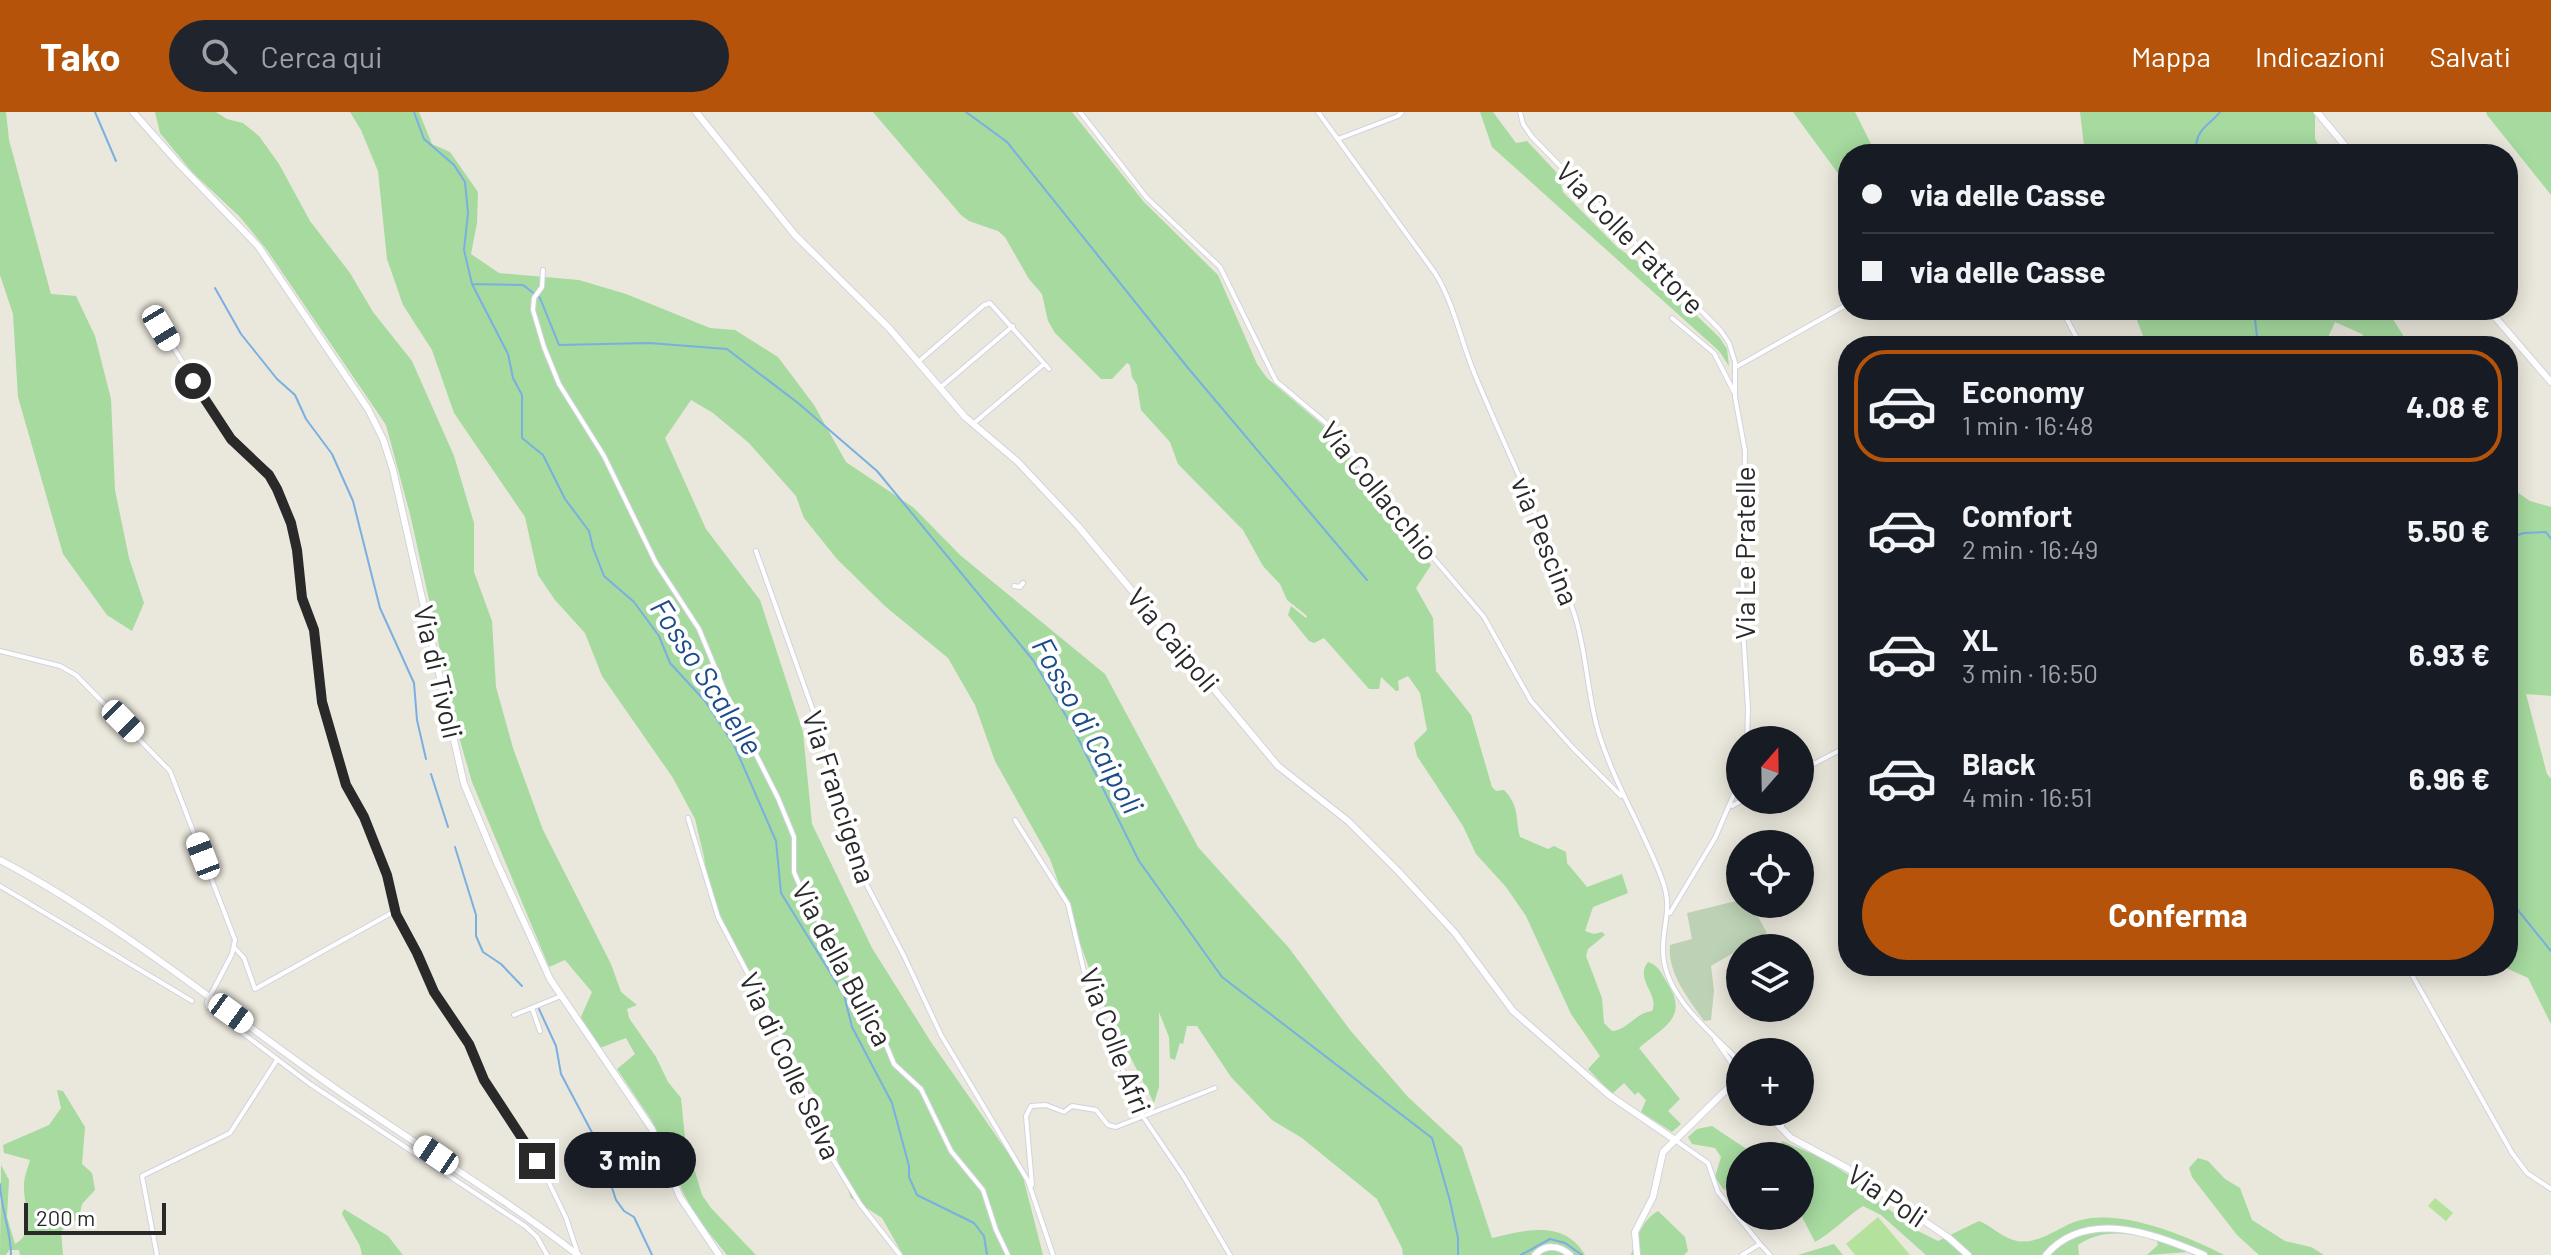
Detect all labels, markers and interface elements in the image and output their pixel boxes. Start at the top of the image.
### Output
search box [169,20,729,92]
text: Tako [40,33,121,79]
icon: search [197,34,241,78]
text: Cerca qui [261,38,383,74]
text: Mappa [2131,39,2211,73]
text: Indicazioni [2255,39,2385,73]
text: Salvati [2429,39,2511,73]
street label: Via Colle Fattore [1550,154,1712,321]
text: via delle Casse [1910,176,2106,212]
text: via delle Casse [1910,253,2106,289]
car [138,301,184,355]
route start [175,363,211,399]
icon: car [1866,370,1938,442]
text: Economy [1962,373,2085,409]
text: 4.08 € [2406,388,2490,424]
text: 1 min · 16:48 [1962,409,2093,440]
street label: Via Collacchio [1313,414,1446,567]
street label: Via Le Pratelle [1727,466,1761,640]
street label: via Pescina [1505,471,1587,610]
icon: car [1866,494,1938,566]
text: Comfort [1962,497,2072,533]
text: 5.50 € [2407,512,2490,548]
text: 2 min · 16:49 [1962,533,2098,564]
street label: Via Caipoli [1120,580,1227,699]
water label: Fosso Scalelle [644,591,772,761]
street label: Via di Tivoli [407,602,471,742]
icon: car [1866,618,1938,690]
text: XL [1962,621,1998,657]
water label: Fosso di Caipoli [1025,631,1152,820]
text: 6.93 € [2409,636,2490,672]
text: 3 min · 16:50 [1962,657,2098,688]
car [98,696,148,746]
street label: Via Francigena [796,706,884,887]
north arrow [1726,726,1814,814]
map controls [1726,726,1814,1230]
icon: car [1866,742,1938,814]
text: Black [1962,745,2036,781]
text: 6.96 € [2409,760,2490,796]
text: 4 min · 16:51 [1962,781,2093,812]
car [183,829,223,883]
button: locate [1726,830,1814,918]
button: Conferma [1862,868,2494,960]
street label: Via della Bulica [785,876,900,1051]
button: layers [1726,934,1814,1022]
street label: Via Colle Afri [1073,963,1159,1118]
street label: Via di Colle Selva [733,967,849,1164]
car [205,989,257,1037]
button: + [1726,1038,1814,1126]
car [409,1132,463,1178]
callout: 3 min [565,1133,697,1189]
button: − [1726,1142,1814,1230]
route end [519,1143,555,1179]
text: 3 min [599,1144,661,1175]
street label: Via Poli [1841,1156,1934,1234]
scale bar [24,1199,166,1235]
text: 200 m [36,1204,95,1230]

